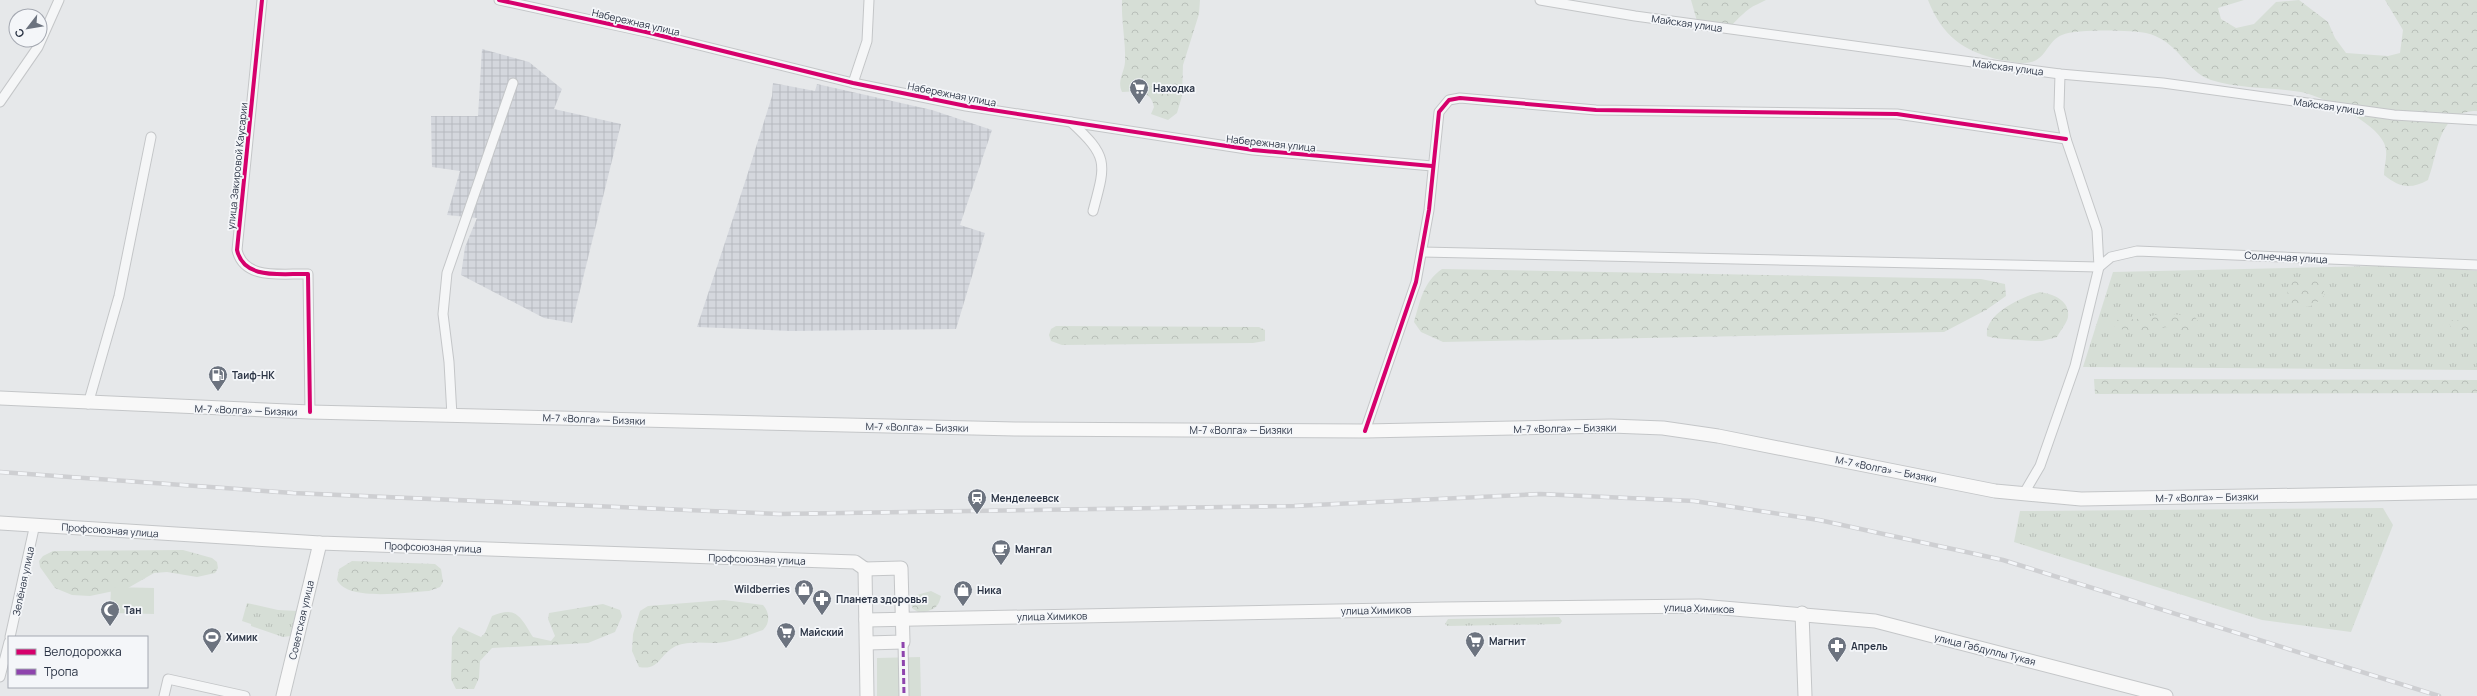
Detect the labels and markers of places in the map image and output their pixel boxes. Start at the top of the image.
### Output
supermarket icon: Находка [1128,77,1150,105]
place label: Находка [1153,81,1195,95]
fuel station icon: Таиф-НК [207,364,229,392]
place label: Таиф-НК [232,368,275,382]
station icon: Менделеевск [966,487,988,515]
place label: Менделеевск [991,491,1060,505]
cafe icon: Мангал [990,538,1012,566]
place label: Мангал [1015,542,1052,556]
shop icon: Wildberries [793,578,815,606]
shop icon: Ника [952,579,974,607]
place label: Wildberries [734,582,791,596]
place label: Ника [977,583,1002,597]
pharmacy icon: Планета здоровья [811,588,833,616]
place label: Планета здоровья [836,592,927,606]
mosque icon: Тан [99,599,121,627]
place label: Тан [124,603,141,617]
supermarket icon: Майский [775,621,797,649]
place label: Майский [800,625,844,639]
sports icon: Химик [201,626,223,654]
place label: Химик [226,630,258,644]
supermarket icon: Магнит [1464,630,1486,658]
place label: Магнит [1489,634,1526,648]
pharmacy icon: Апрель [1826,635,1848,663]
place label: Апрель [1851,639,1888,653]

